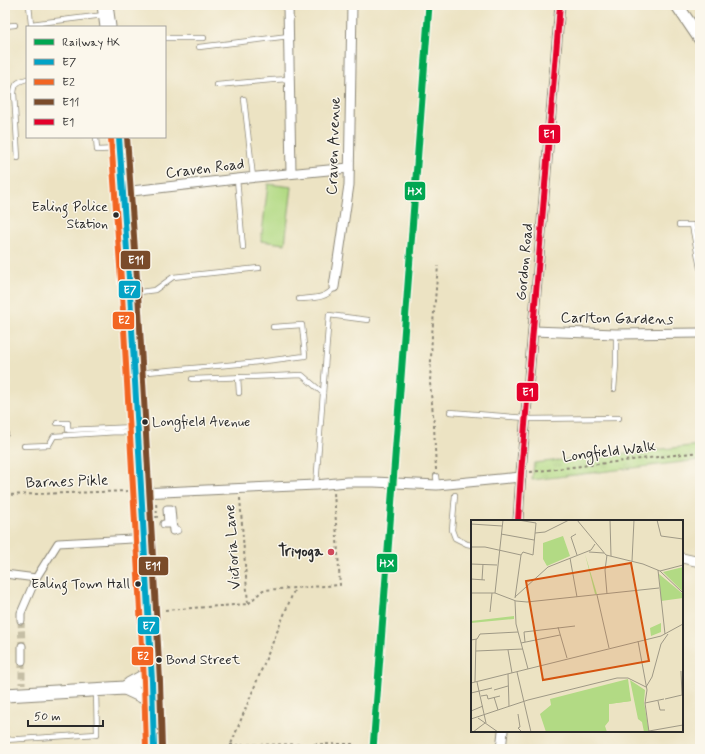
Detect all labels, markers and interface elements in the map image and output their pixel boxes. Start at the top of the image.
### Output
legend [26,26,166,138]
text: Railway HX [62,35,120,51]
text: E7 [62,55,76,71]
text: E2 [62,75,75,91]
text: E11 [62,95,80,111]
street label: Craven Avenue [322,97,346,195]
text: E1 [62,115,74,131]
line badge: E1 [538,124,561,144]
text: E1 [543,128,555,142]
street label: Craven Road [164,154,246,184]
line badge: HX [404,181,426,201]
text: HX [407,185,423,199]
place label: Ealing Police Station [32,198,108,233]
marker: Ealing Police Station [111,210,121,220]
street label: Gordon Road [512,222,538,302]
line badge: E11 [120,250,151,270]
text: E11 [128,254,144,268]
line badge: E7 [118,280,141,299]
text: E7 [123,284,137,298]
street label: Carlton Gardens [560,308,674,330]
line badge: E2 [112,311,135,330]
text: E2 [118,314,131,328]
line badge: E1 [516,382,539,402]
text: E1 [522,386,534,400]
place label: Longfield Avenue [152,413,250,432]
marker: Longfield Avenue [140,417,150,427]
street label: Longfield Walk [561,436,657,469]
street label: Barnes Pikle [25,471,109,493]
street label: Victoria Lane [220,504,246,590]
inset map [471,520,683,732]
place label: Triyoga [278,542,324,563]
marker: Triyoga [326,547,336,557]
line badge: HX [376,553,398,573]
line badge: E11 [138,556,169,576]
text: HX [379,557,395,571]
text: E11 [145,560,161,574]
place label: Ealing Town Hall [31,575,130,595]
marker: Ealing Town Hall [133,579,143,589]
line badge: E7 [137,616,160,635]
text: E7 [142,620,156,634]
line badge: E2 [131,646,154,666]
text: E2 [137,650,150,664]
place label: Bond Street [166,651,241,669]
marker: Bond Street [154,655,164,665]
scale bar [28,702,103,728]
text: 50 m [34,709,61,725]

